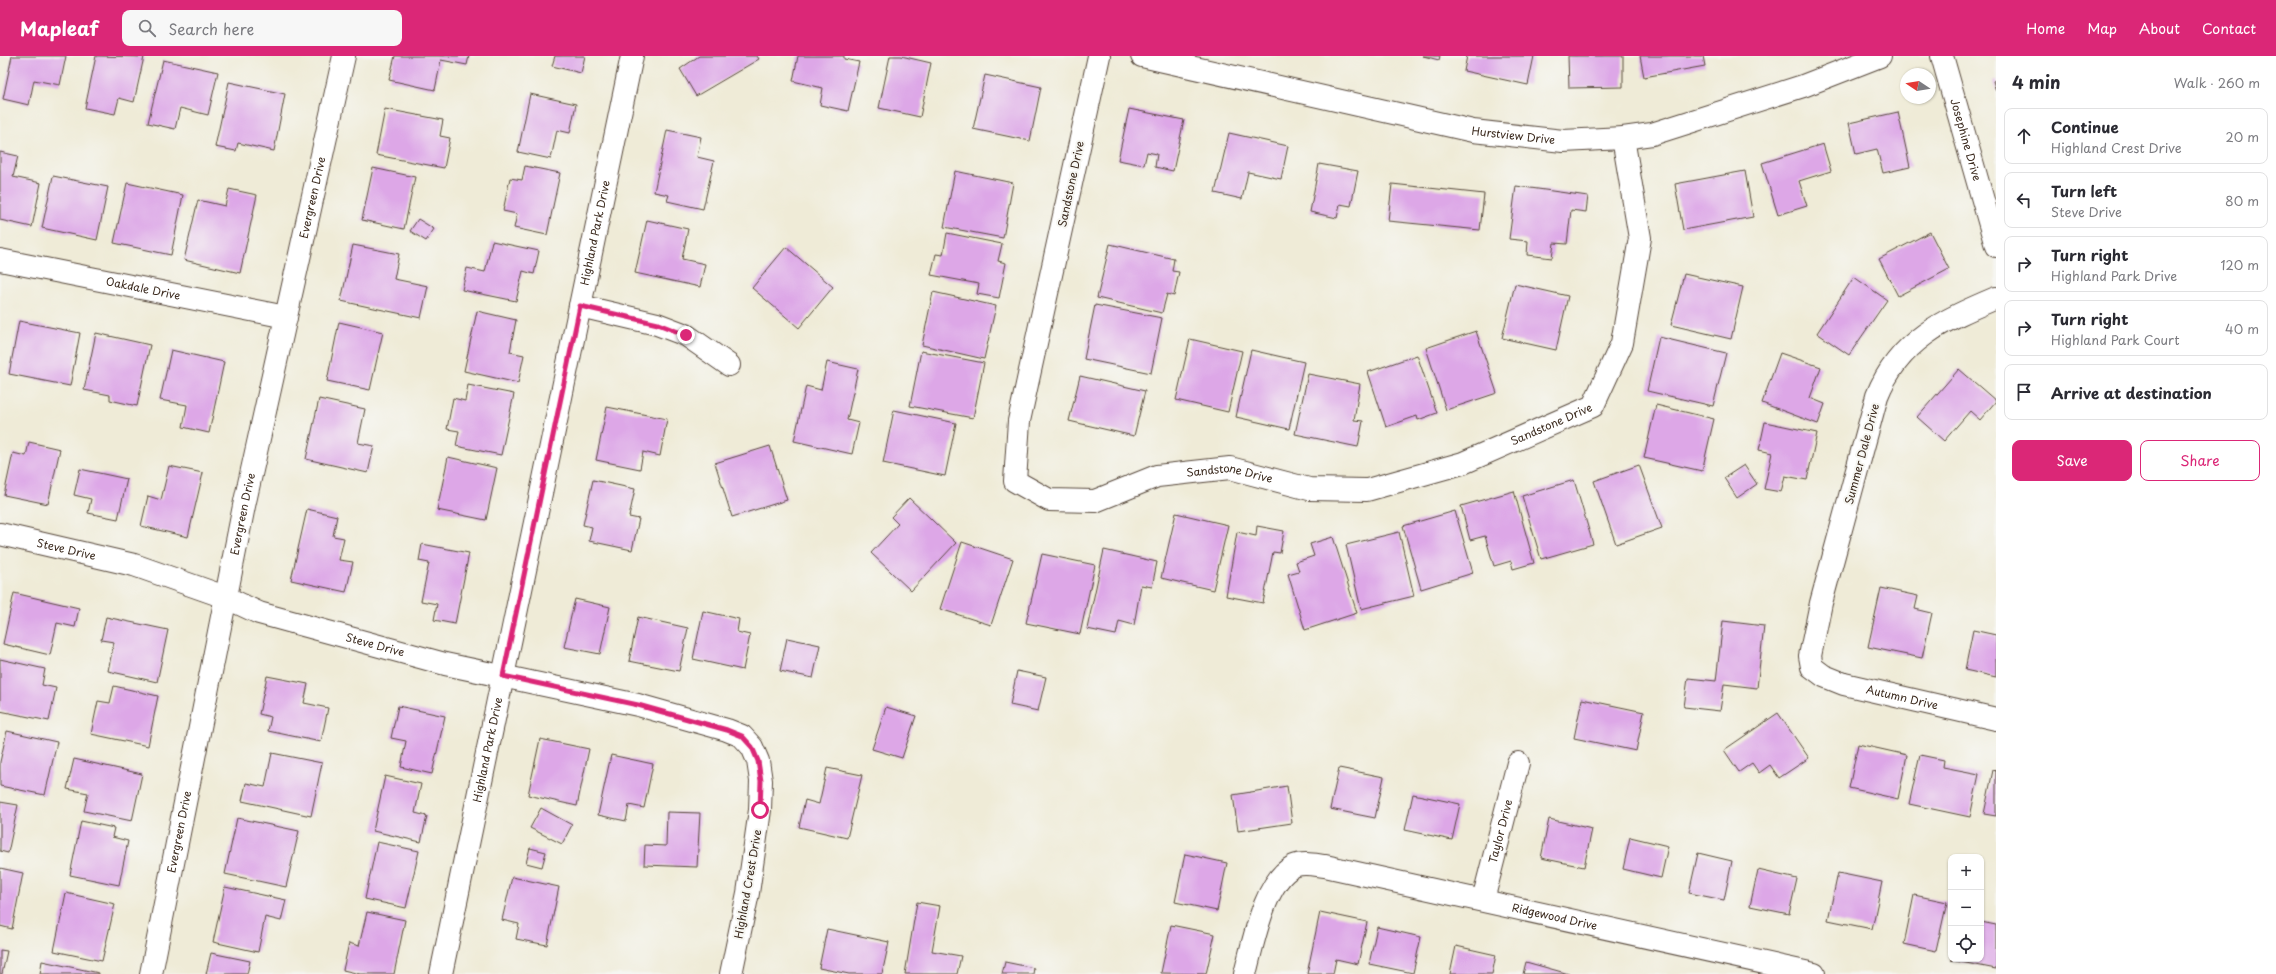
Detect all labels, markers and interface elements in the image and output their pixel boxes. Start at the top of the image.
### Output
search box [122,10,402,46]
text: Mapleaf [20,14,98,42]
icon: search [136,17,158,39]
text: Search here [168,17,254,40]
text: Home [2026,18,2065,39]
text: Map [2087,18,2117,39]
text: About [2139,18,2180,39]
text: Contact [2202,18,2256,39]
north arrow [1900,68,1936,104]
text: 4 min [2012,69,2060,95]
text: Walk · 260 m [2174,73,2260,92]
street label: Josephine Drive [1947,96,1986,183]
text: Continue [2051,115,2119,138]
street label: Hurstview Drive [1471,122,1556,148]
icon: ahead [2013,125,2035,147]
text: 20 m [2225,127,2259,146]
text: Highland Crest Drive [2051,138,2182,157]
street label: Sandstone Drive [1053,139,1088,229]
street label: Evergreen Drive [295,155,329,240]
street label: Highland Park Drive [575,179,614,287]
text: Turn left [2051,179,2117,202]
icon: left [2013,189,2035,211]
text: 80 m [2225,191,2259,210]
text: Steve Drive [2051,202,2122,221]
text: Turn right [2051,243,2128,266]
icon: right [2013,253,2035,275]
text: 120 m [2220,255,2259,274]
text: Highland Park Drive [2051,266,2177,285]
street label: Oakdale Drive [105,272,182,304]
text: Turn right [2051,307,2128,330]
icon: right [2013,317,2035,339]
text: 40 m [2225,319,2259,338]
route end [677,326,695,344]
text: Highland Park Court [2051,330,2179,349]
icon: arrive [2013,381,2035,403]
text: Arrive at destination [2051,381,2212,404]
street label: Sandstone Drive [1508,398,1595,449]
street label: Summer Dale Drive [1840,401,1883,506]
button: Save [2012,440,2132,481]
button: Share [2140,440,2260,481]
street label: Sandstone Drive [1185,459,1275,487]
street label: Evergreen Drive [225,471,259,556]
street label: Steve Drive [35,534,98,564]
street label: Steve Drive [344,628,407,661]
street label: Autumn Drive [1865,680,1940,713]
street label: Highland Park Drive [468,695,506,804]
street label: Evergreen Drive [162,789,195,874]
street label: Taylor Drive [1484,797,1516,865]
route start [751,801,769,819]
street label: Highland Crest Drive [730,828,766,940]
map controls [1948,854,1984,962]
button: + [1948,854,1984,890]
button: − [1948,890,1984,926]
street label: Ridgewood Drive [1510,899,1599,934]
button: locate [1948,926,1984,962]

